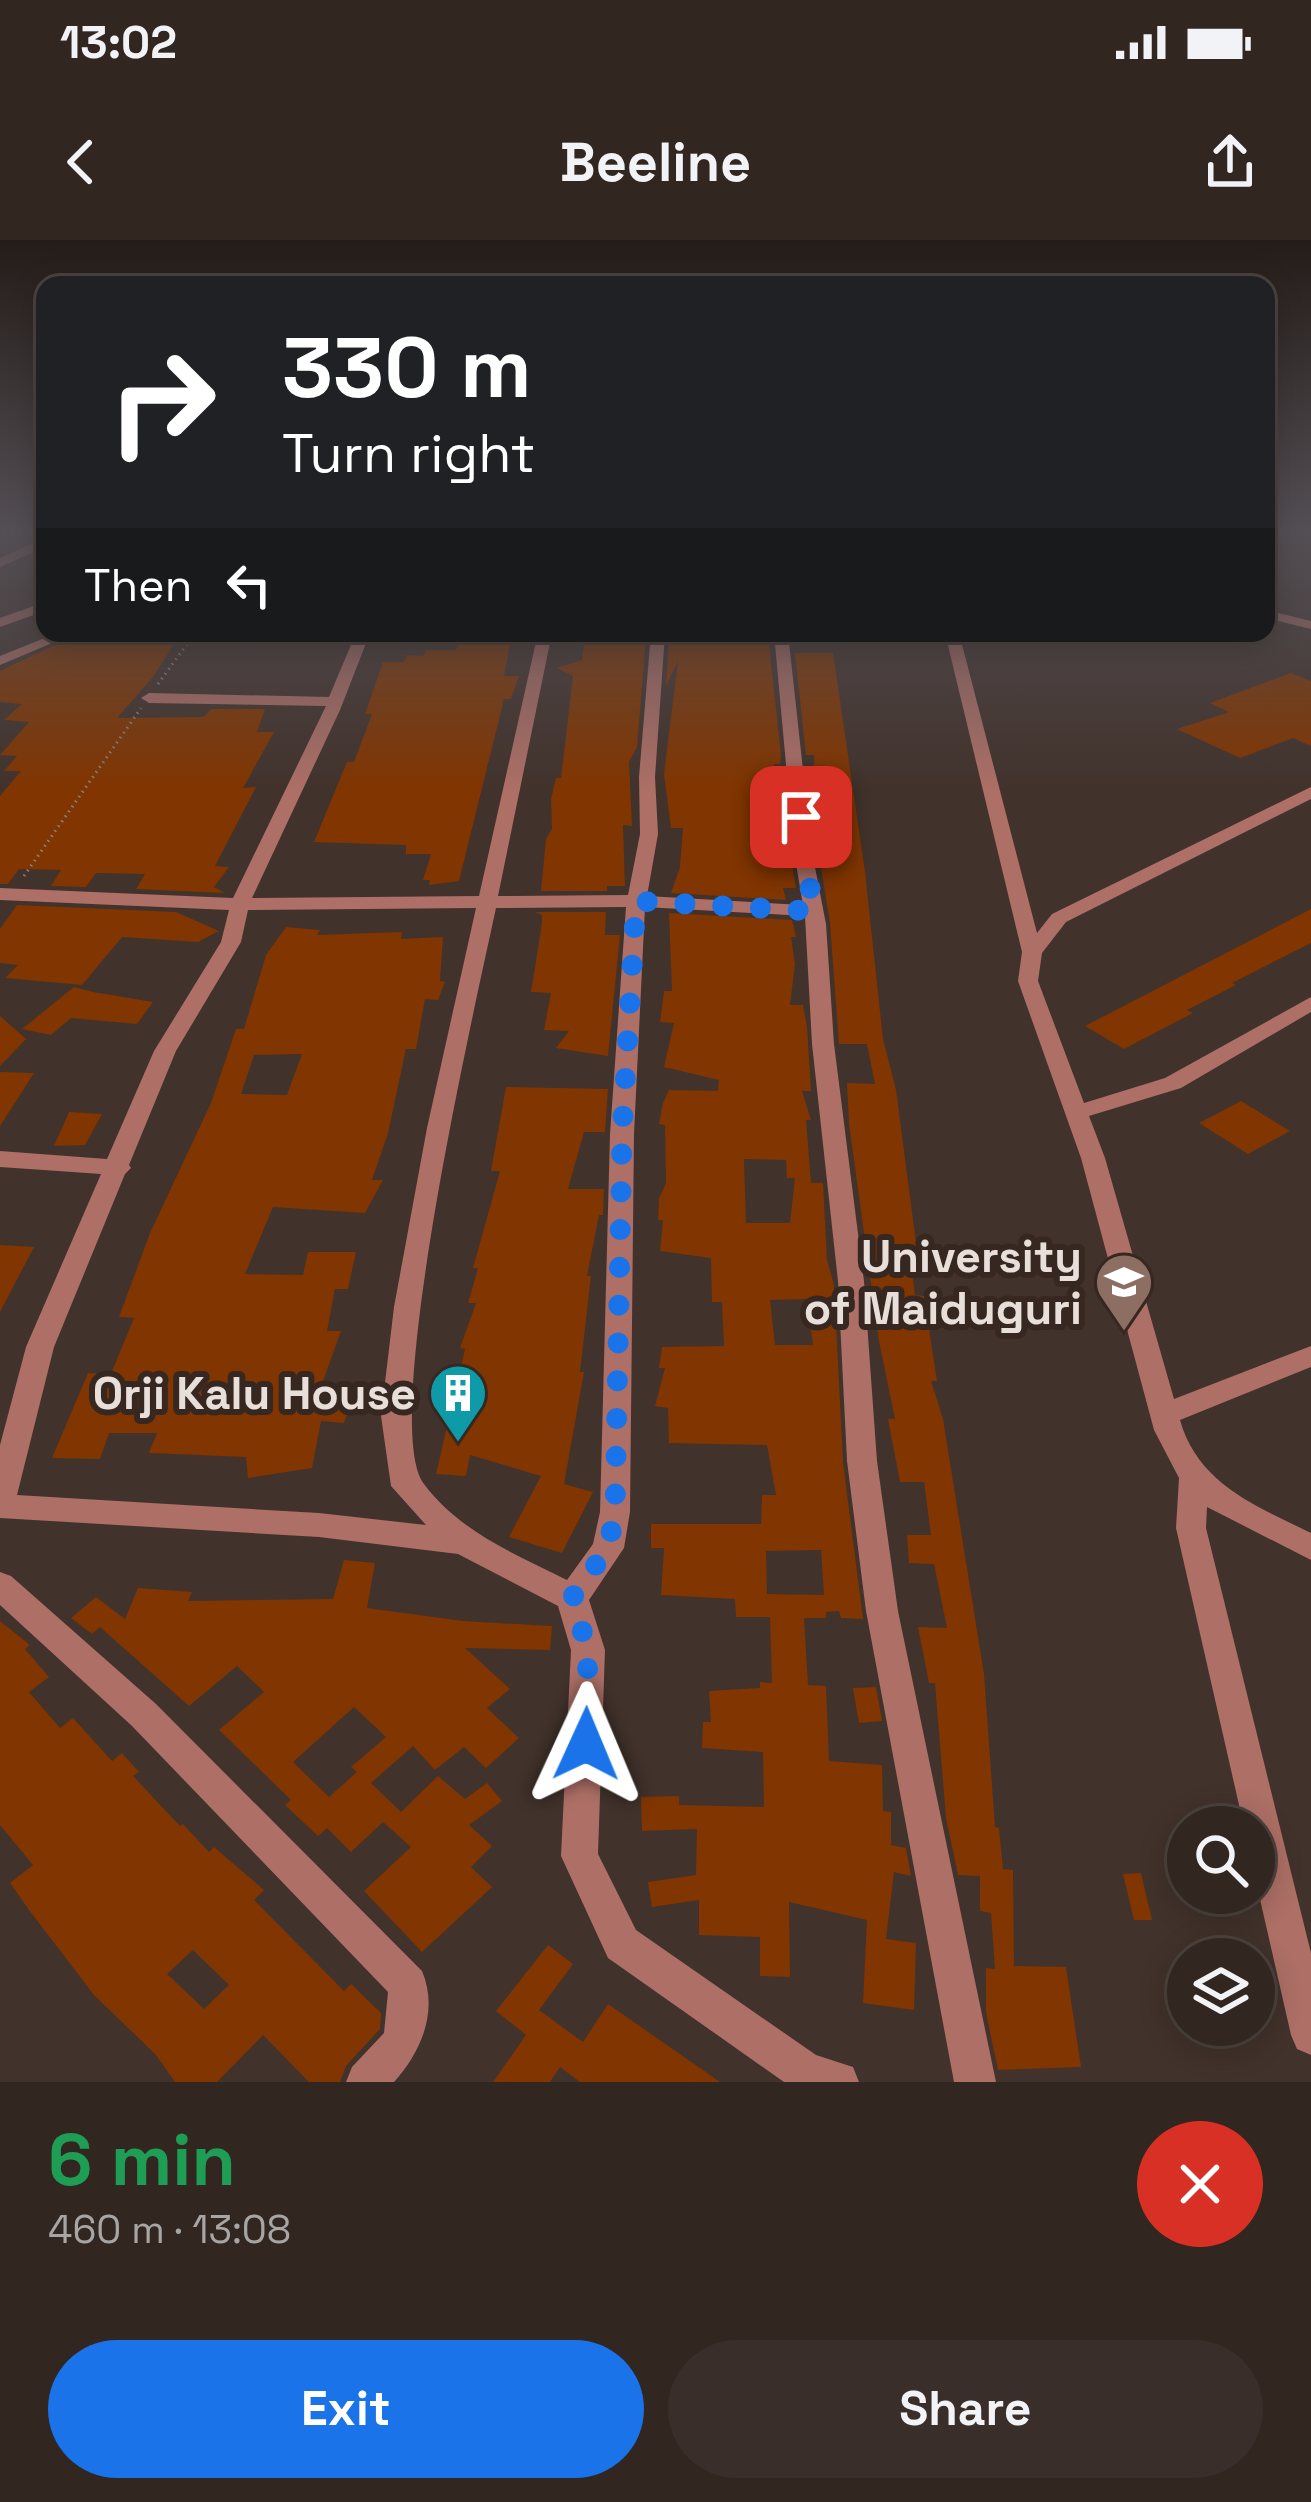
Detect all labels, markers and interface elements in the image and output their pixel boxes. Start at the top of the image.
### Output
text: 13:02 [60,14,177,71]
text: Beeline [560,128,751,197]
icon: back [48,129,114,195]
icon: share [1197,129,1263,195]
text: 330 m [282,314,532,422]
icon: right [84,324,240,480]
text: Turn right [282,419,535,488]
icon: left [216,552,282,618]
text: Then [84,557,192,614]
pin [750,766,852,868]
icon: arrive [768,784,834,850]
place label: University of Maiduguri [804,1228,1082,1337]
school or university icon: University of Maiduguri [1093,1251,1155,1333]
building icon: Orji Kalu House [427,1362,489,1444]
place label: Orji Kalu House [93,1365,416,1422]
position arrow [523,1681,649,1807]
map controls [1167,1806,1275,2046]
button: search [1167,1806,1275,1914]
button: layers [1167,1938,1275,2046]
text: 6 min [48,2114,236,2206]
button: close [1137,2121,1263,2247]
text: 460 m · 13:08 [48,2205,291,2254]
button: Exit [48,2340,644,2478]
button: Share [668,2340,1263,2478]

